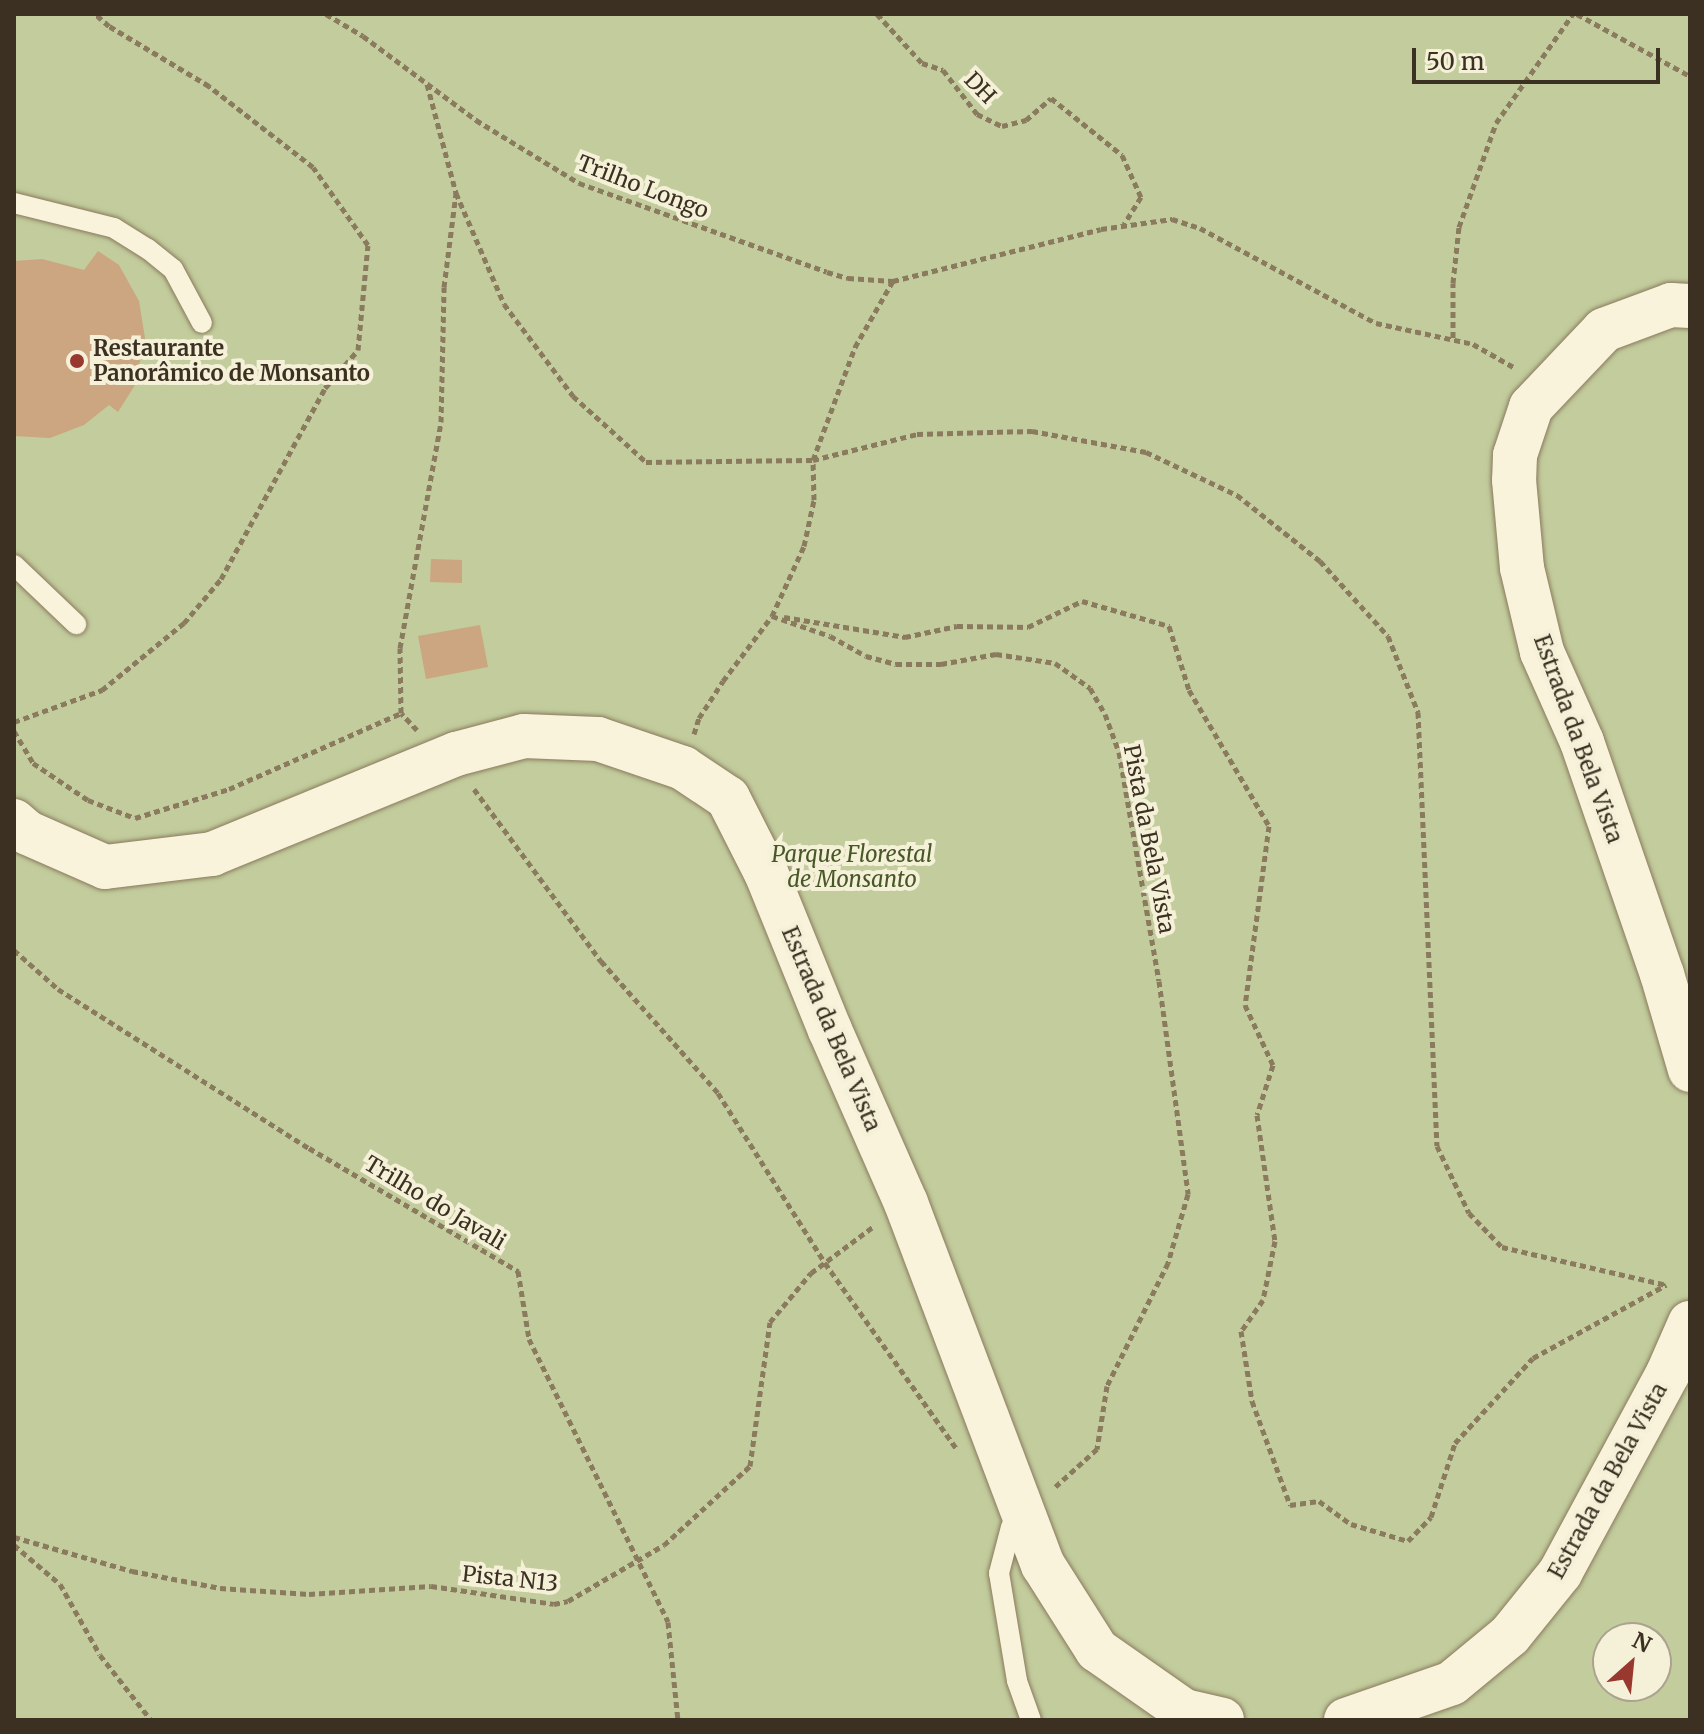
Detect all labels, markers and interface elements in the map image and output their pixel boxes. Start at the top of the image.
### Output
scale bar [1416,32,1664,82]
text: 50 m [1426,46,1485,77]
street label: DH [959,67,1001,109]
street label: Trilho Longo [574,150,712,224]
place label: Restaurante Panorâmico de Monsanto [93,335,370,386]
marker: Restaurante Panorâmico de Monsanto [68,352,86,370]
street label: Estrada da Bela Vista [1528,631,1628,847]
street label: Pista da Bela Vista [1118,742,1180,936]
park label: Parque Florestal de Monsanto [772,841,932,892]
street label: Estrada da Bela Vista [776,923,886,1135]
street label: Trilho do Javali [360,1150,510,1256]
street label: Estrada da Bela Vista [1543,1378,1673,1584]
street label: Pista N13 [461,1561,559,1597]
north arrow [1592,1622,1672,1702]
text: N [1628,1626,1656,1659]

